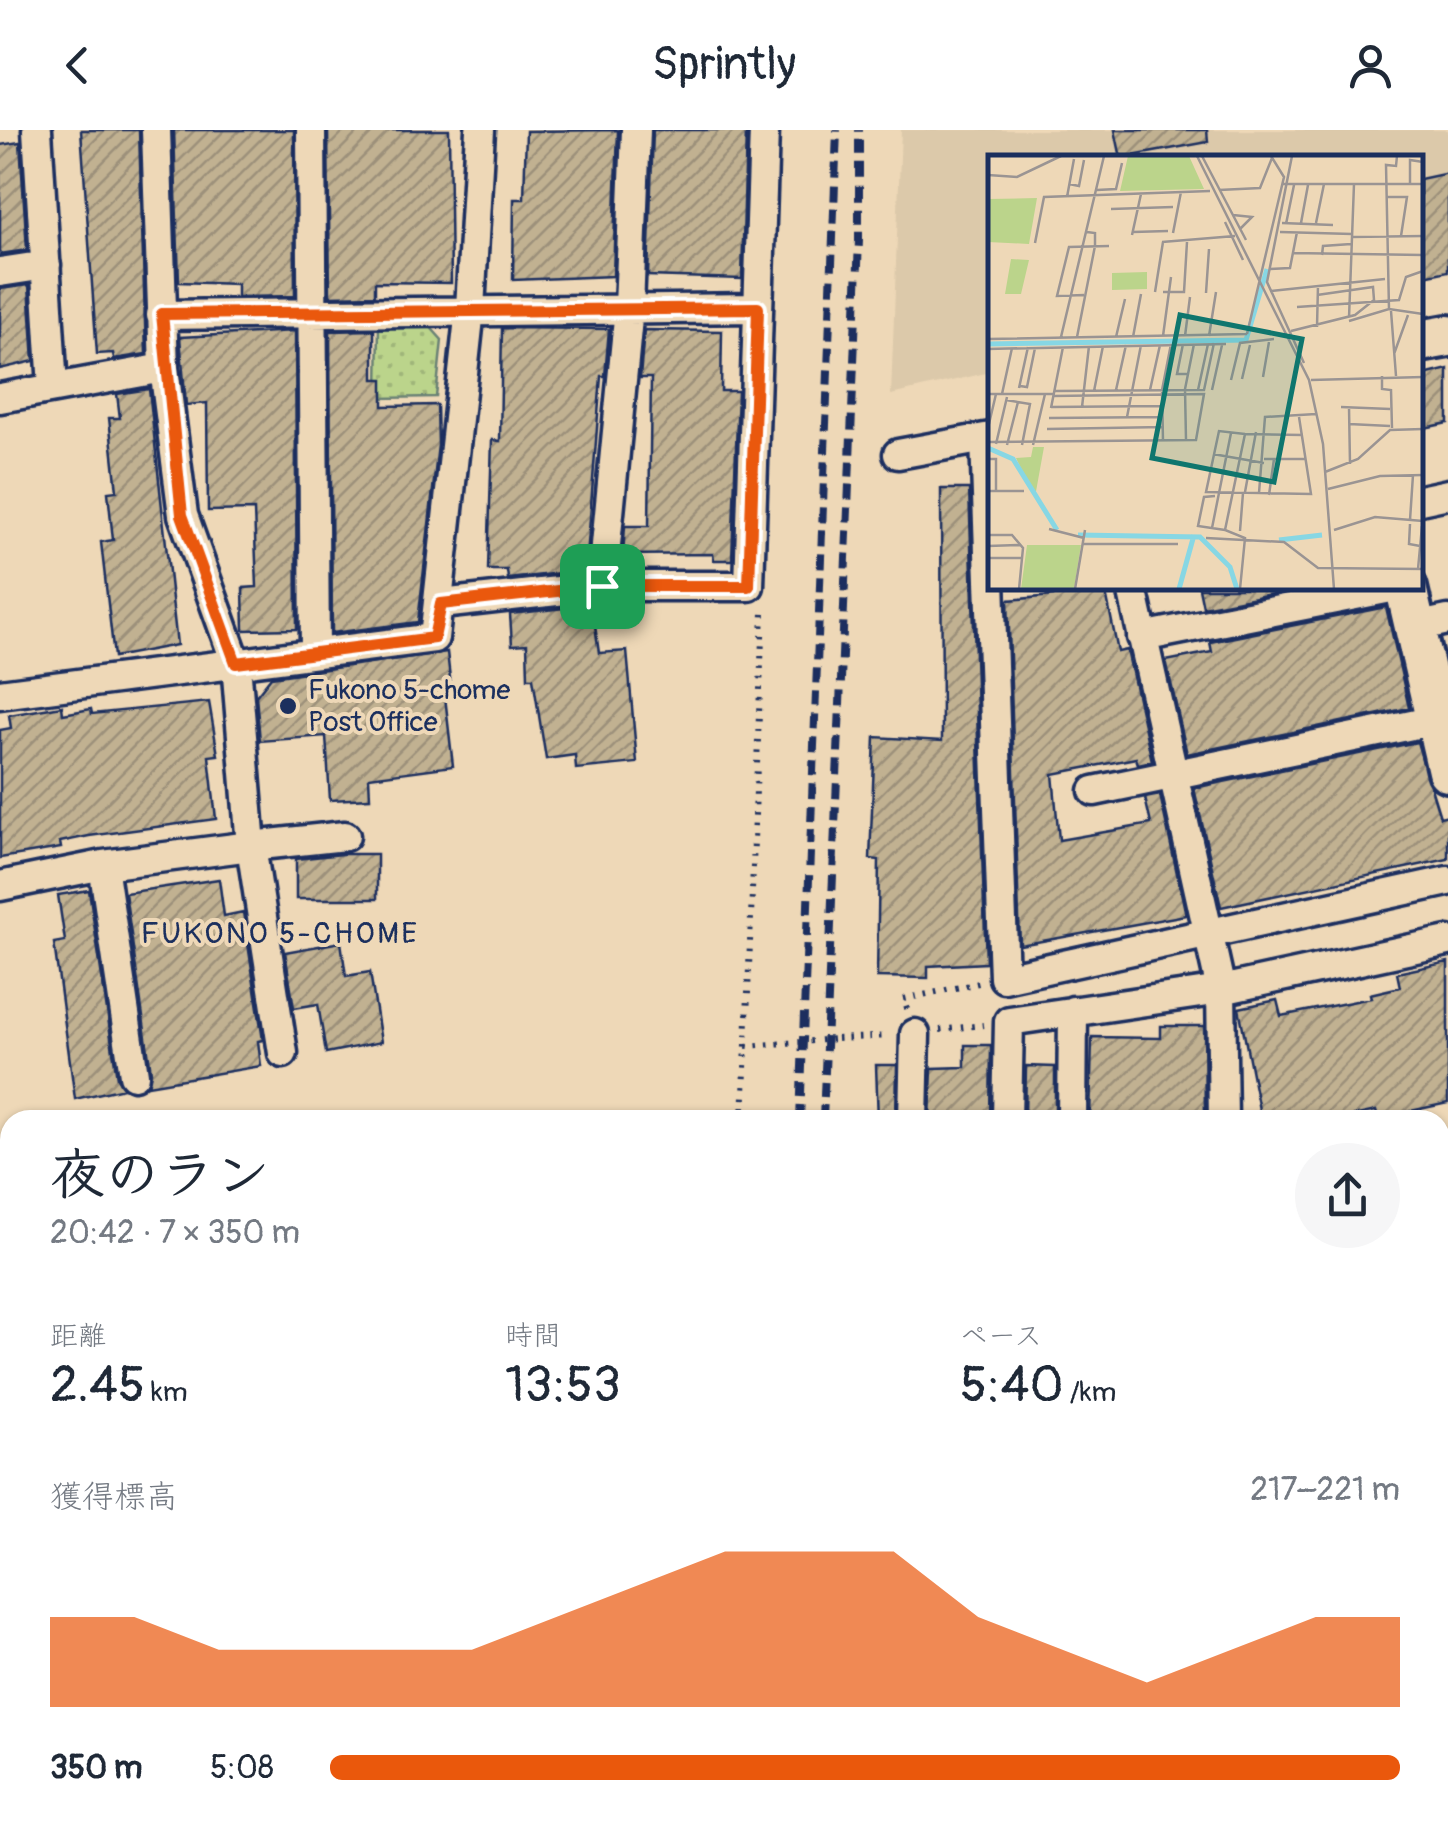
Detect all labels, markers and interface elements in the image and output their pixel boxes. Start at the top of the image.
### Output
text: Sprintly [652,37,796,93]
icon: back [50,38,105,93]
icon: person [1343,38,1398,93]
inset map [988,155,1423,590]
pin [560,544,645,629]
icon: arrive [575,559,630,614]
place label: Fukono 5-chome Post Office [308,673,510,740]
marker: Fukono 5-chome Post Office [277,695,299,717]
district label: FUKONO 5-CHOME [141,915,419,952]
text: 夜のラン [50,1141,270,1210]
button: share [1295,1143,1400,1248]
text: 20:42 · 7 × 350 m [50,1213,300,1253]
text: 距離 [50,1319,106,1354]
text: 時間 [505,1319,561,1354]
text: ペース [960,1319,1042,1354]
text: 2.45 [50,1354,145,1417]
text: 13:53 [505,1354,621,1417]
text: 5:40 [960,1354,1064,1417]
text: km [145,1375,188,1410]
text: /km [1064,1375,1116,1410]
text: 217–221 m [1250,1470,1400,1510]
text: 獲得標高 [50,1477,178,1517]
text: 350 m [50,1748,142,1788]
text: 5:08 [210,1748,274,1788]

